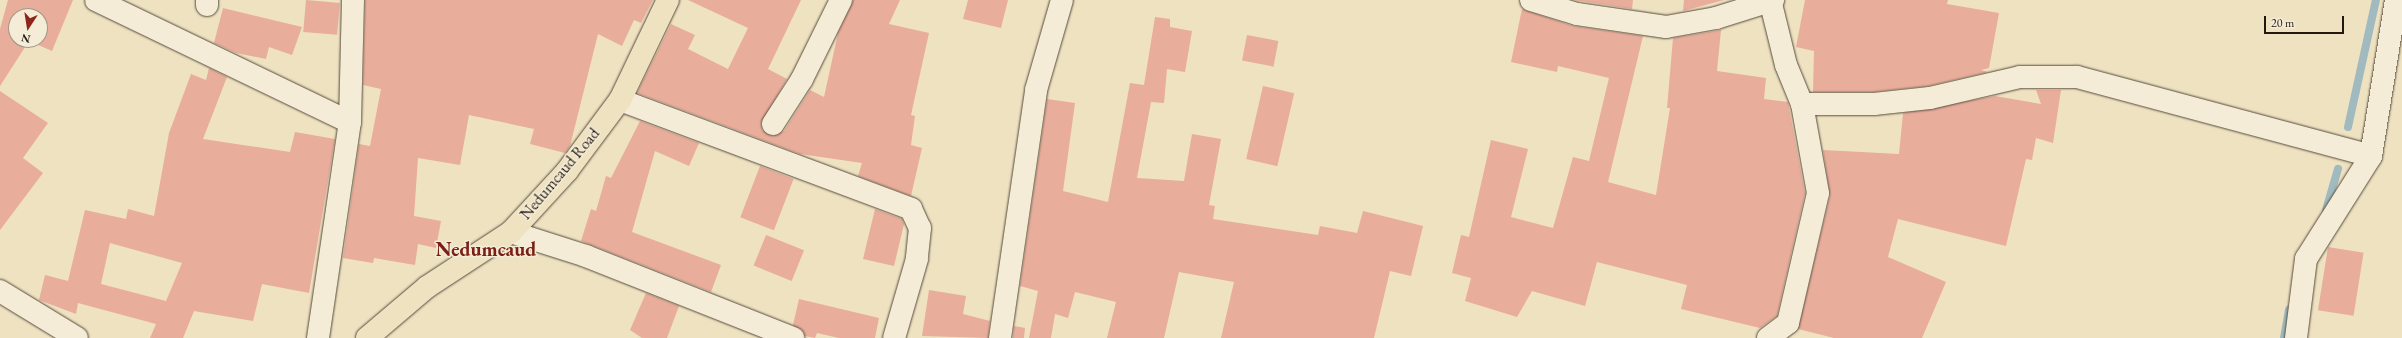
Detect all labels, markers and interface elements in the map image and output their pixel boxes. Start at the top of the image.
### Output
north arrow [8,8,48,48]
scale bar [2266,8,2346,34]
text: 20 m [2271,15,2294,31]
text: N [20,31,32,47]
street label: Nedumcaud Road [516,124,604,224]
district label: Nedumcaud [436,237,536,261]

